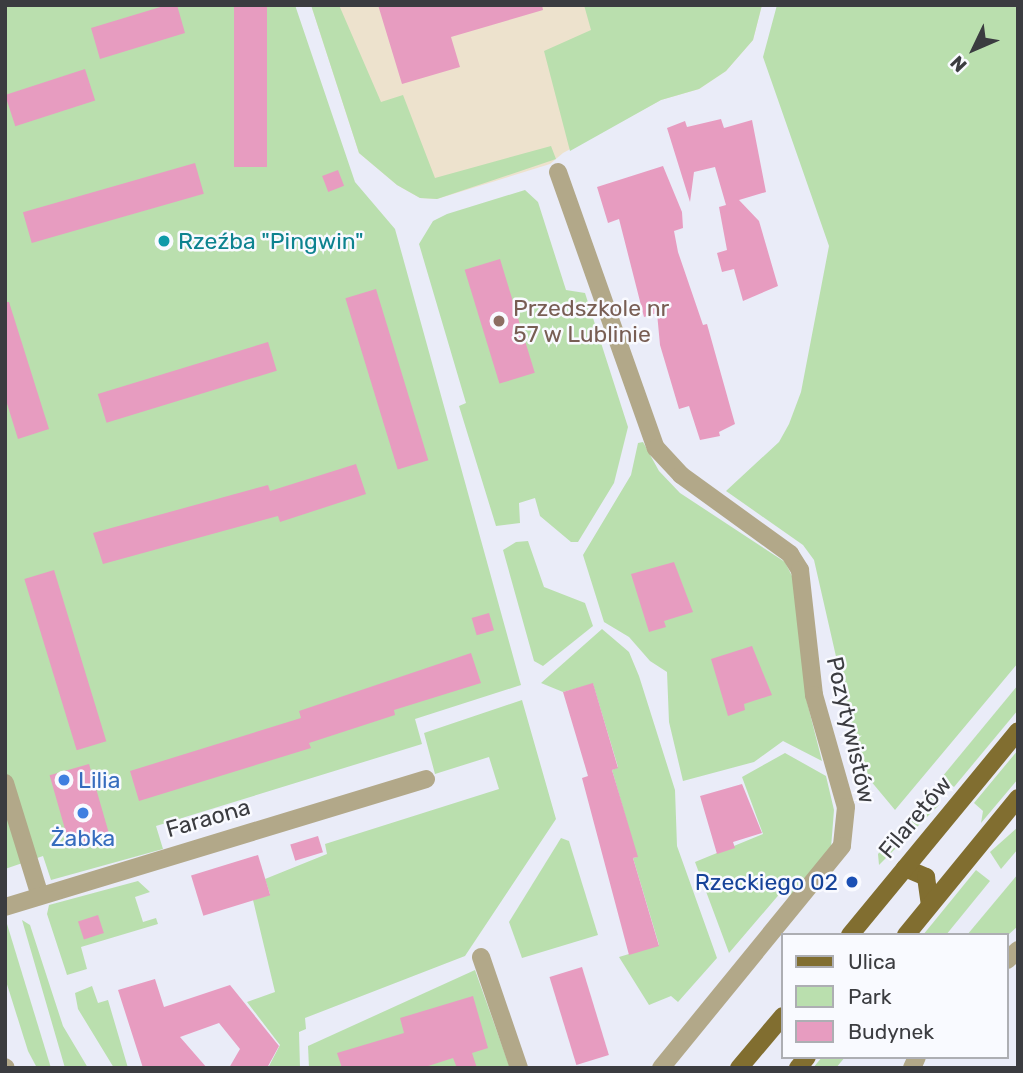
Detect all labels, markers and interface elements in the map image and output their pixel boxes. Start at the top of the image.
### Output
north arrow [939,14,1009,84]
text: N [946,51,972,77]
place label: Rzeźba "Pingwin" [178,227,364,255]
marker: Rzeźba "Pingwin" [156,233,172,249]
place label: Przedszkole nr 57 w Lublinie [513,294,669,348]
marker: Przedszkole nr 57 w Lublinie [491,313,507,329]
street label: Pozytywistów [821,654,881,806]
place label: Lilia [78,766,120,794]
street label: Filaretów [873,770,957,864]
marker: Lilia [56,772,72,788]
street label: Faraona [163,793,253,843]
marker: Żabka [75,805,91,821]
place label: Żabka [51,824,115,852]
place label: Rzeckiego 02 [695,868,838,896]
marker: Rzeckiego 02 [844,874,860,890]
legend [782,933,1009,1059]
text: Ulica [848,949,896,974]
text: Park [848,984,892,1009]
text: Budynek [848,1019,934,1044]

